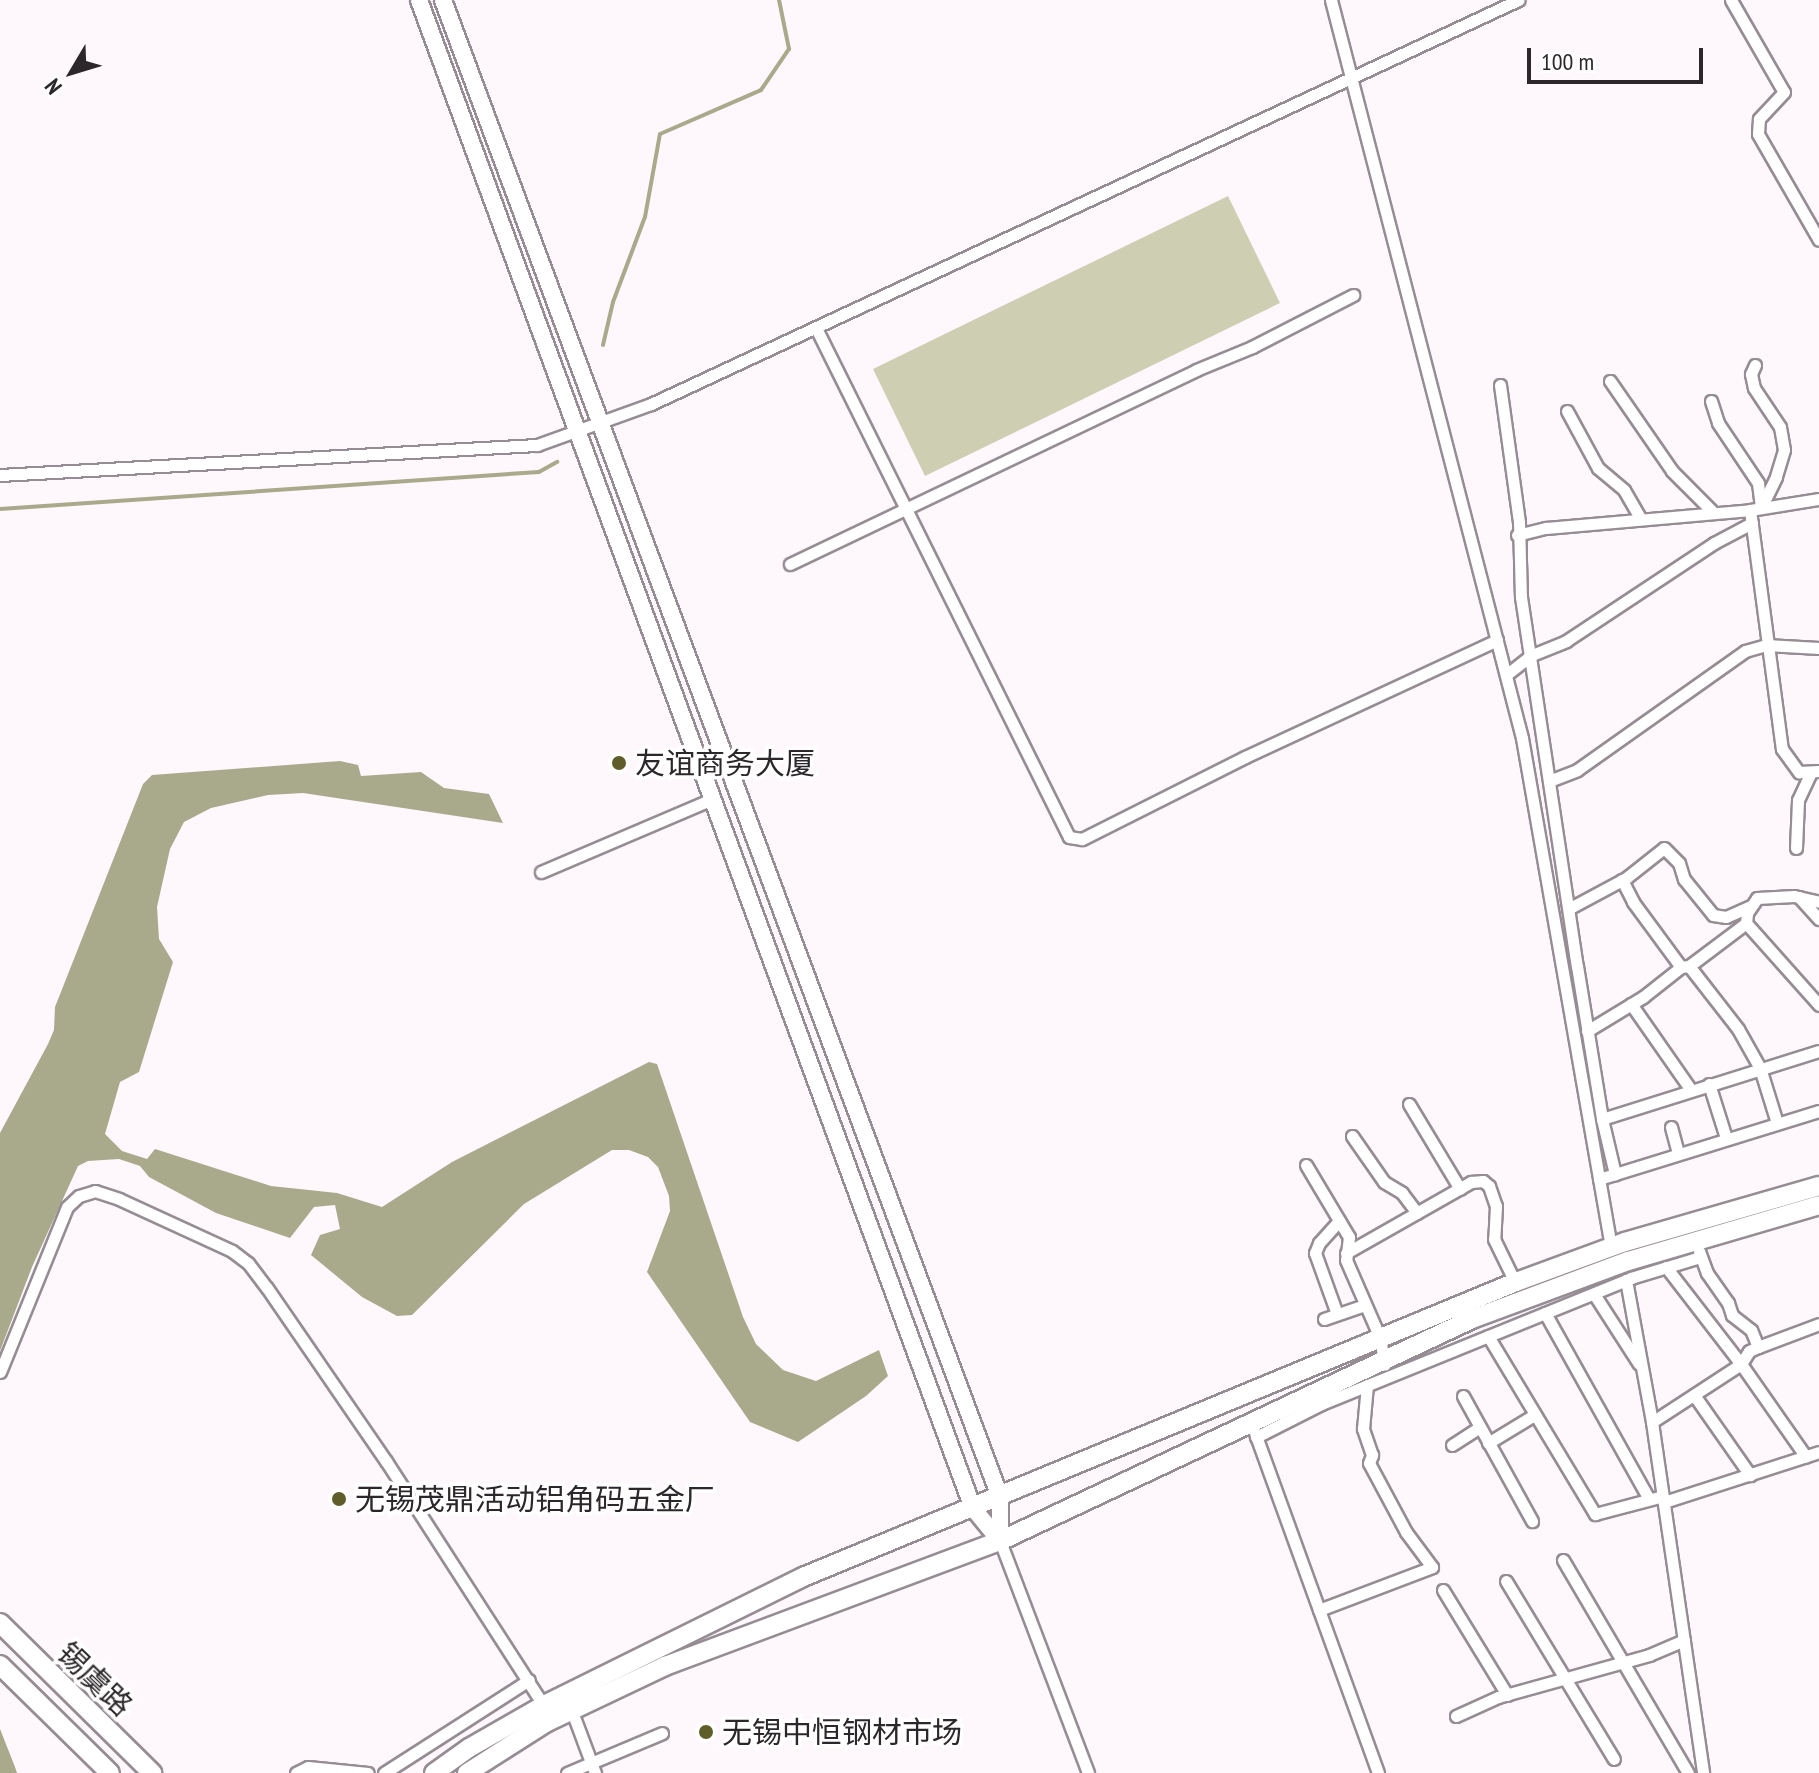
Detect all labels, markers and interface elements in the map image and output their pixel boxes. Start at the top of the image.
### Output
north arrow [32,32,112,112]
scale bar [1531,32,1707,82]
text: 100 m [1541,46,1594,77]
text: N [38,73,68,100]
place label: 友谊商务大厦 [635,745,815,781]
marker: 友谊商务大厦 [610,754,628,772]
place label: 无锡茂鼎活动铝角码五金厂 [355,1481,715,1517]
marker: 无锡茂鼎活动铝角码五金厂 [330,1490,348,1508]
street label: 锡虞路 [50,1635,140,1723]
place label: 无锡中恒钢材市场 [722,1714,962,1750]
marker: 无锡中恒钢材市场 [697,1723,715,1741]

